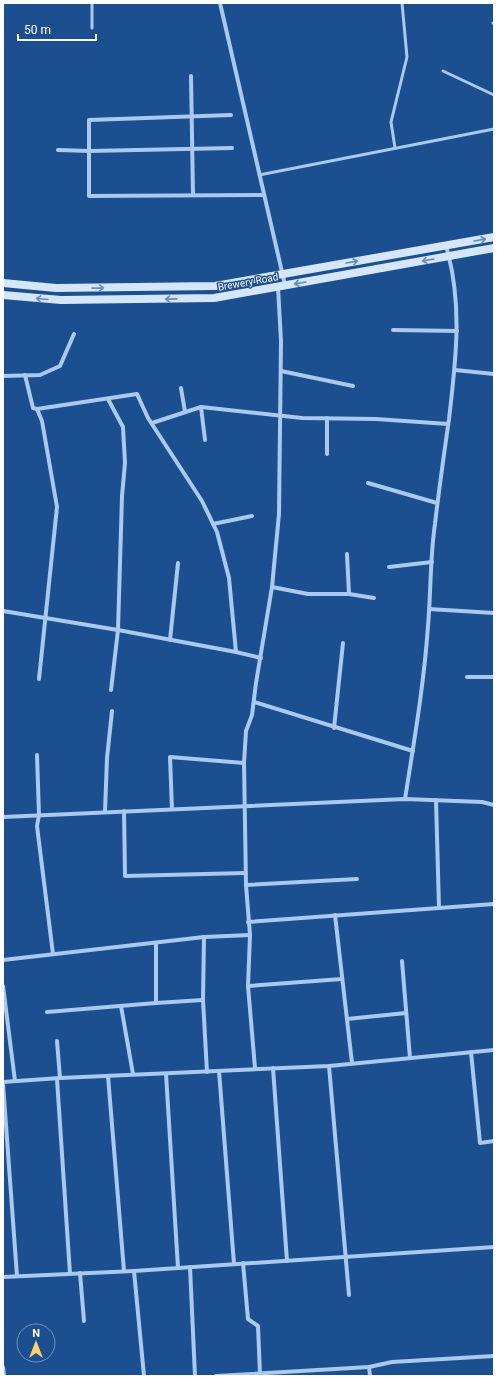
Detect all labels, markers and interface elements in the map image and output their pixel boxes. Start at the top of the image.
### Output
scale bar [18,16,96,42]
text: 50 m [24,23,51,37]
one-way arrow [473,235,486,243]
one-way arrow [422,256,435,264]
one-way arrow [345,258,358,266]
street label: Brewery Road [217,271,279,293]
one-way arrow [294,279,307,287]
one-way arrow [91,284,104,292]
one-way arrow [35,295,48,302]
one-way arrow [165,295,178,303]
north arrow [16,1323,56,1363]
text: N [32,1327,40,1340]

